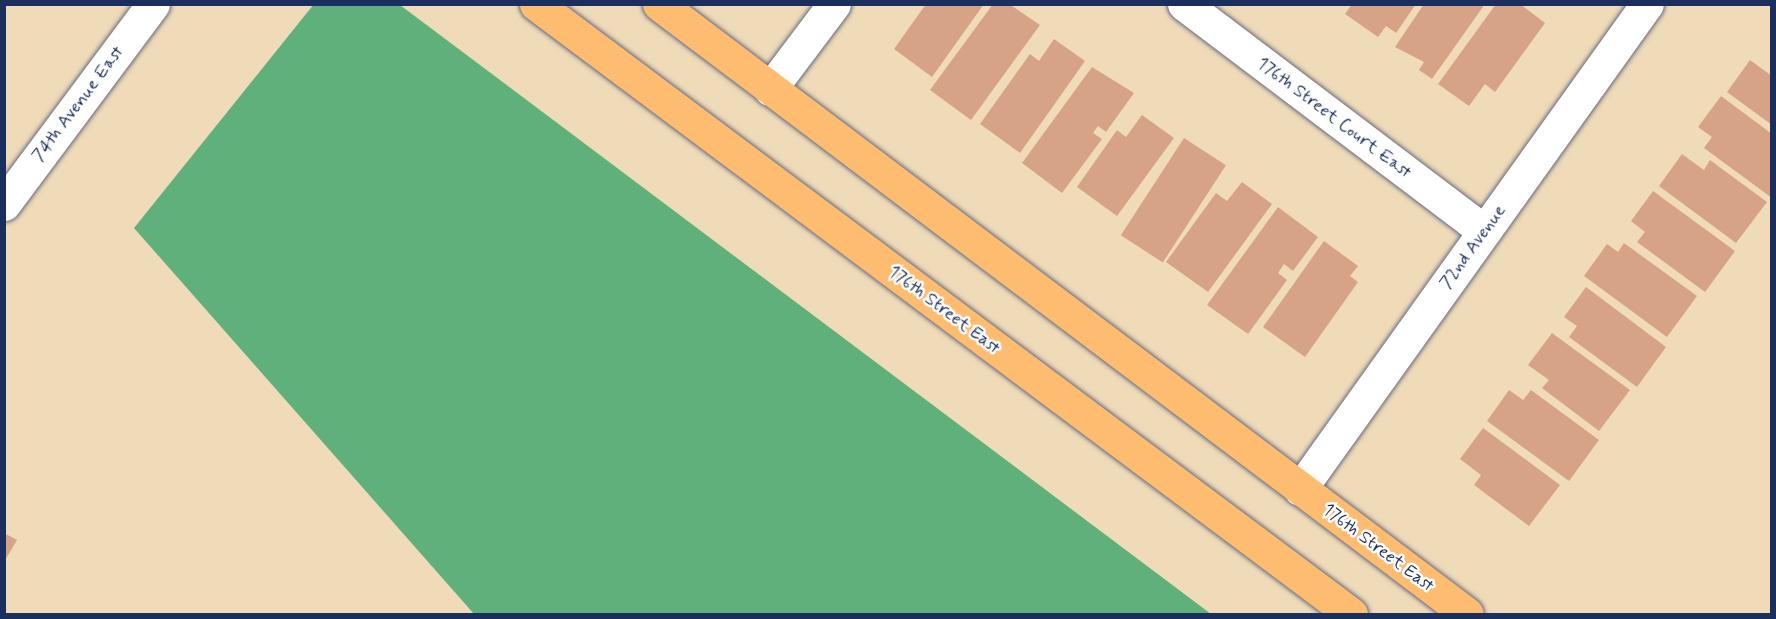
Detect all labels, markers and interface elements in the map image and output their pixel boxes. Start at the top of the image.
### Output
street label: 74th Avenue East [29,44,127,164]
street label: 176th Street Court East [1255,55,1413,181]
street label: 72nd Avenue [1435,200,1511,294]
street label: 176th Street East [884,261,1004,359]
street label: 176th Street East [1318,499,1438,597]

